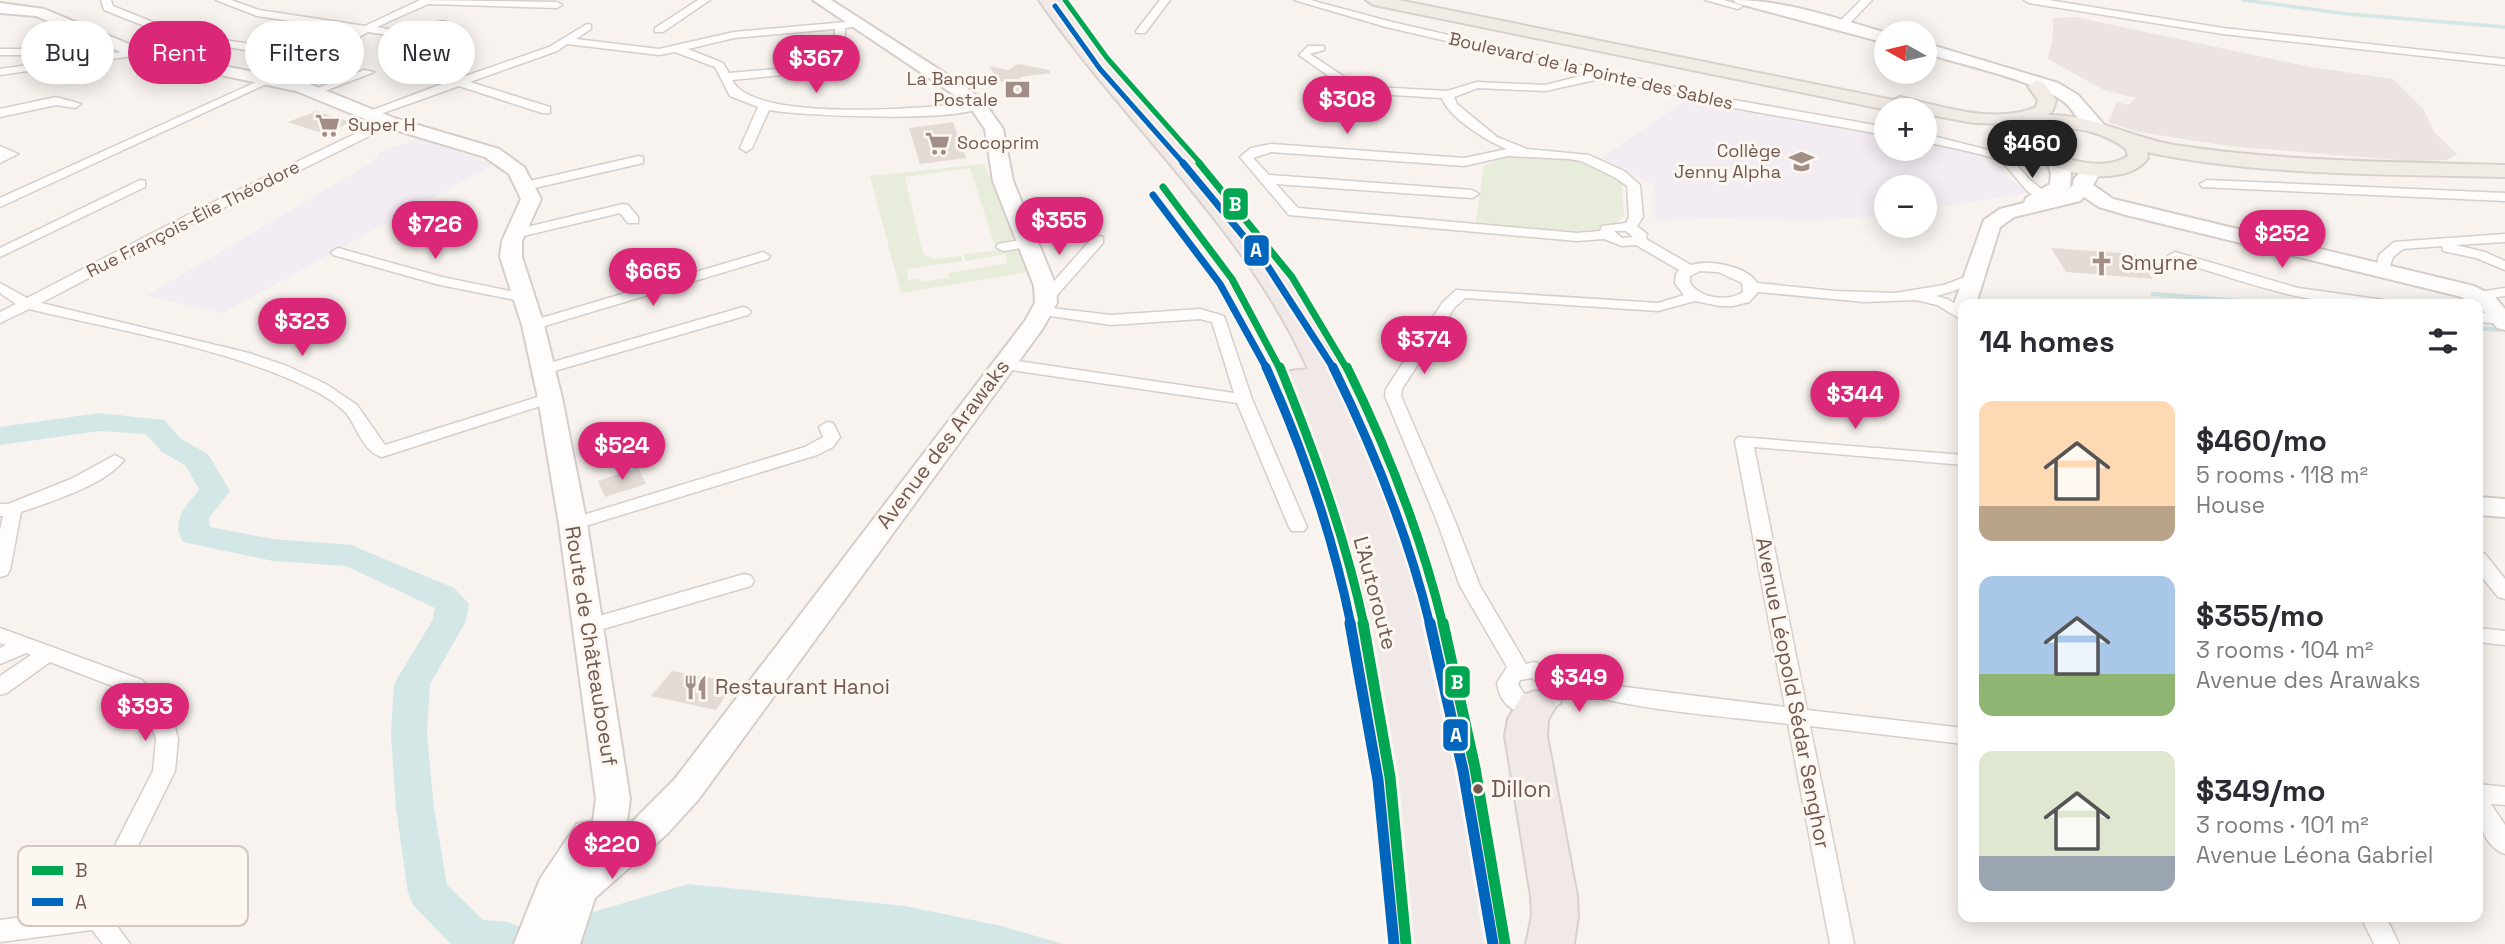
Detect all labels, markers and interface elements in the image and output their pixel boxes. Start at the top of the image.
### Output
chip: Buy [21,21,114,84]
chip: Rent [128,21,231,84]
chip: Filters [245,21,364,84]
chip: New [378,21,475,84]
north arrow [1874,21,1937,84]
map controls [1874,21,1937,238]
street label: Boulevard de la Pointe des Sables [1447,27,1736,114]
pin: $367 [775,36,857,95]
text: $367 [789,43,843,73]
place label: La Banque Postale [907,67,998,111]
bank icon: La Banque Postale [1004,75,1032,103]
pin: $308 [1306,76,1388,136]
text: $308 [1319,84,1375,114]
button: + [1874,98,1937,161]
supermarket icon: Super H [314,111,342,139]
place label: Super H [348,113,416,136]
pin: $460 [1991,120,2073,180]
text: $460 [2003,128,2061,158]
supermarket icon: Socoprim [923,129,951,157]
place label: Socoprim [957,131,1039,154]
place label: Collège Jenny Alpha [1674,139,1781,183]
school or university icon: Collège Jenny Alpha [1787,147,1815,175]
street label: Rue François-Élie Théodore [82,155,303,282]
button: − [1874,175,1937,238]
line badge: B [1222,187,1249,221]
text: B [1229,192,1241,217]
pin: $355 [1018,198,1100,257]
pin: $726 [394,202,476,261]
text: $355 [1031,205,1087,235]
text: $726 [408,209,462,239]
pin: $252 [2241,210,2323,270]
text: $252 [2255,218,2309,248]
line badge: A [1243,234,1270,267]
text: A [1250,238,1262,263]
pin: $665 [612,248,694,308]
church icon: Smyrne [2087,249,2115,277]
place label: Smyrne [2121,249,2198,276]
text: $665 [625,256,681,286]
pin: $323 [261,298,343,358]
text: $323 [274,306,330,336]
pin: $374 [1383,316,1465,376]
text: 14 homes [1979,322,2115,361]
icon: filters [2424,322,2462,360]
text: $374 [1397,324,1451,354]
street label: Avenue des Arawaks [870,354,1015,534]
pin: $344 [1814,372,1896,431]
text: $344 [1826,379,1884,409]
text: $460/mo [2196,421,2327,460]
pin: $524 [581,422,663,482]
icon: home [2035,429,2119,513]
text: $524 [594,430,650,460]
text: 5 rooms · 118 m² [2196,460,2368,490]
text: House [2196,490,2265,520]
street label: Route de Châteauboeuf [559,524,624,768]
street label: L'Autoroute [1347,533,1404,652]
street label: Avenue Léopold Sédar Senghor [1750,535,1837,851]
text: $355/mo [2196,596,2324,635]
icon: home [2035,604,2119,688]
text: 3 rooms · 104 m² [2196,635,2373,665]
pin: $349 [1538,654,1620,714]
text: $349 [1551,662,1607,692]
line badge: B [1444,665,1471,699]
text: Avenue des Arawaks [2196,665,2421,695]
text: B [1451,670,1463,695]
restaurant icon: Restaurant Hanoi [681,673,709,701]
place label: Restaurant Hanoi [715,673,890,700]
pin: $393 [104,684,186,743]
text: $393 [117,691,173,721]
line badge: A [1442,718,1469,752]
text: A [1450,723,1462,748]
text: $349/mo [2196,771,2326,810]
place label: Dillon [1491,774,1551,804]
icon: home [2035,779,2119,863]
marker: Dillon [1471,782,1485,796]
text: 3 rooms · 101 m² [2196,810,2369,840]
pin: $220 [571,822,653,881]
text: $220 [584,829,640,859]
text: Avenue Léona Gabriel [2196,840,2433,870]
legend [18,846,248,926]
text: B [75,858,88,883]
text: A [75,890,87,915]

